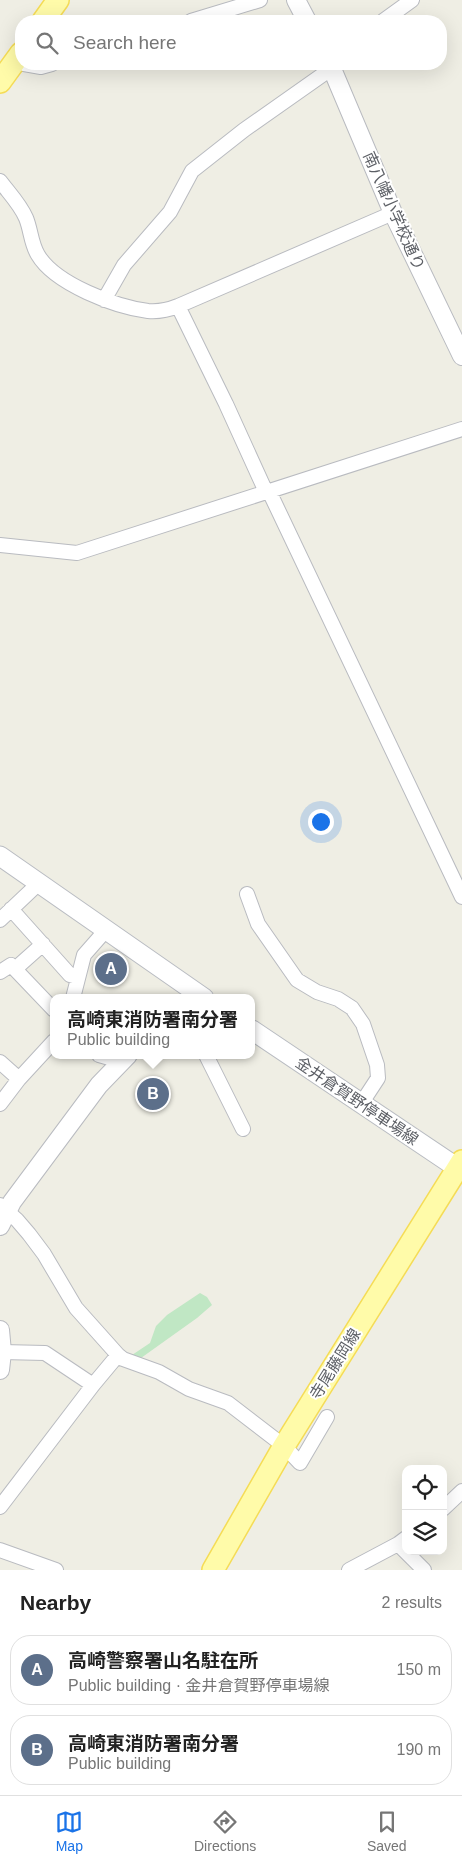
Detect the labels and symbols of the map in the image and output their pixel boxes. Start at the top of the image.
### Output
street label: 南八幡小学校通り [360,149,428,273]
your location [308,809,334,835]
pin: A [95,950,127,988]
street label: 金井倉賀野停車場線 [293,1054,421,1148]
pin: B [137,1075,169,1113]
street label: 寺尾藤岡線 [307,1326,363,1402]

